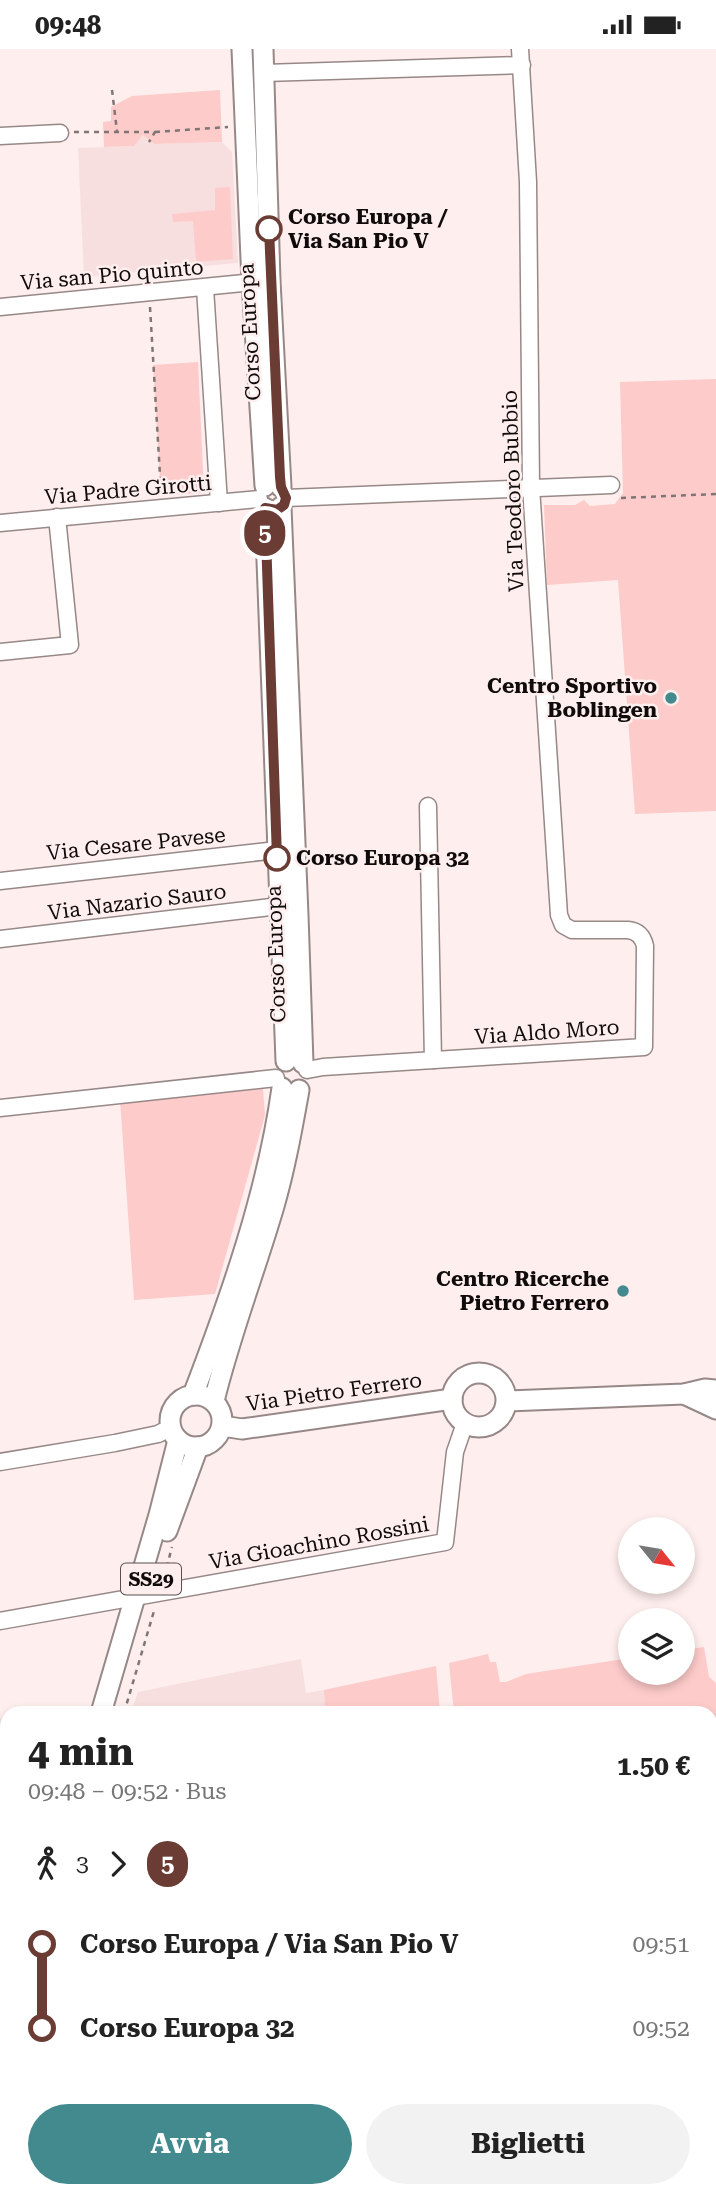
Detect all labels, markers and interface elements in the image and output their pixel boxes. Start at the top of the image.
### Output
text: 09:48 [35,10,101,40]
place label: Corso Europa / Via San Pio V [288,205,449,253]
marker: Corso Europa / Via San Pio V [256,216,282,242]
street label: Via san Pio quinto [19,255,205,295]
street label: Corso Europa [234,262,266,401]
street label: Via Teodoro Bubbio [497,390,529,592]
street label: Via Padre Girotti [43,471,213,509]
line badge: 5 [242,510,288,556]
text: 5 [258,519,272,547]
place label: Centro Sportivo Boblingen [487,674,657,722]
marker: Centro Sportivo Boblingen [663,690,679,706]
street label: Via Cesare Pavese [45,823,227,865]
marker: Corso Europa 32 [264,845,290,871]
place label: Corso Europa 32 [296,846,469,870]
street label: Via Nazario Sauro [46,879,228,925]
street label: Corso Europa [262,884,290,1023]
street label: Via Aldo Moro [474,1015,620,1049]
place label: Centro Ricerche Pietro Ferrero [436,1267,609,1315]
marker: Centro Ricerche Pietro Ferrero [615,1283,631,1299]
street label: Via Pietro Ferrero [244,1368,424,1416]
street label: Via Gioachino Rossini [207,1512,431,1574]
north arrow [618,1517,695,1594]
map controls [618,1517,695,1685]
road number: SS29 [121,1563,181,1595]
button: layers [618,1608,695,1685]
text: 4 min [28,1730,134,1774]
text: 1.50 € [617,1751,690,1781]
text: 09:48 – 09:52 · Bus [28,1778,226,1805]
icon: walk [28,1845,66,1883]
icon: forward [99,1845,137,1883]
text: 3 [76,1850,89,1877]
text: 5 [161,1850,174,1878]
text: Corso Europa / Via San Pio V [80,1929,458,1959]
text: 09:51 [633,1931,690,1958]
text: Corso Europa 32 [80,2013,295,2043]
text: 09:52 [633,2015,690,2042]
button: Avvia [28,2104,352,2184]
button: Biglietti [366,2104,690,2184]

